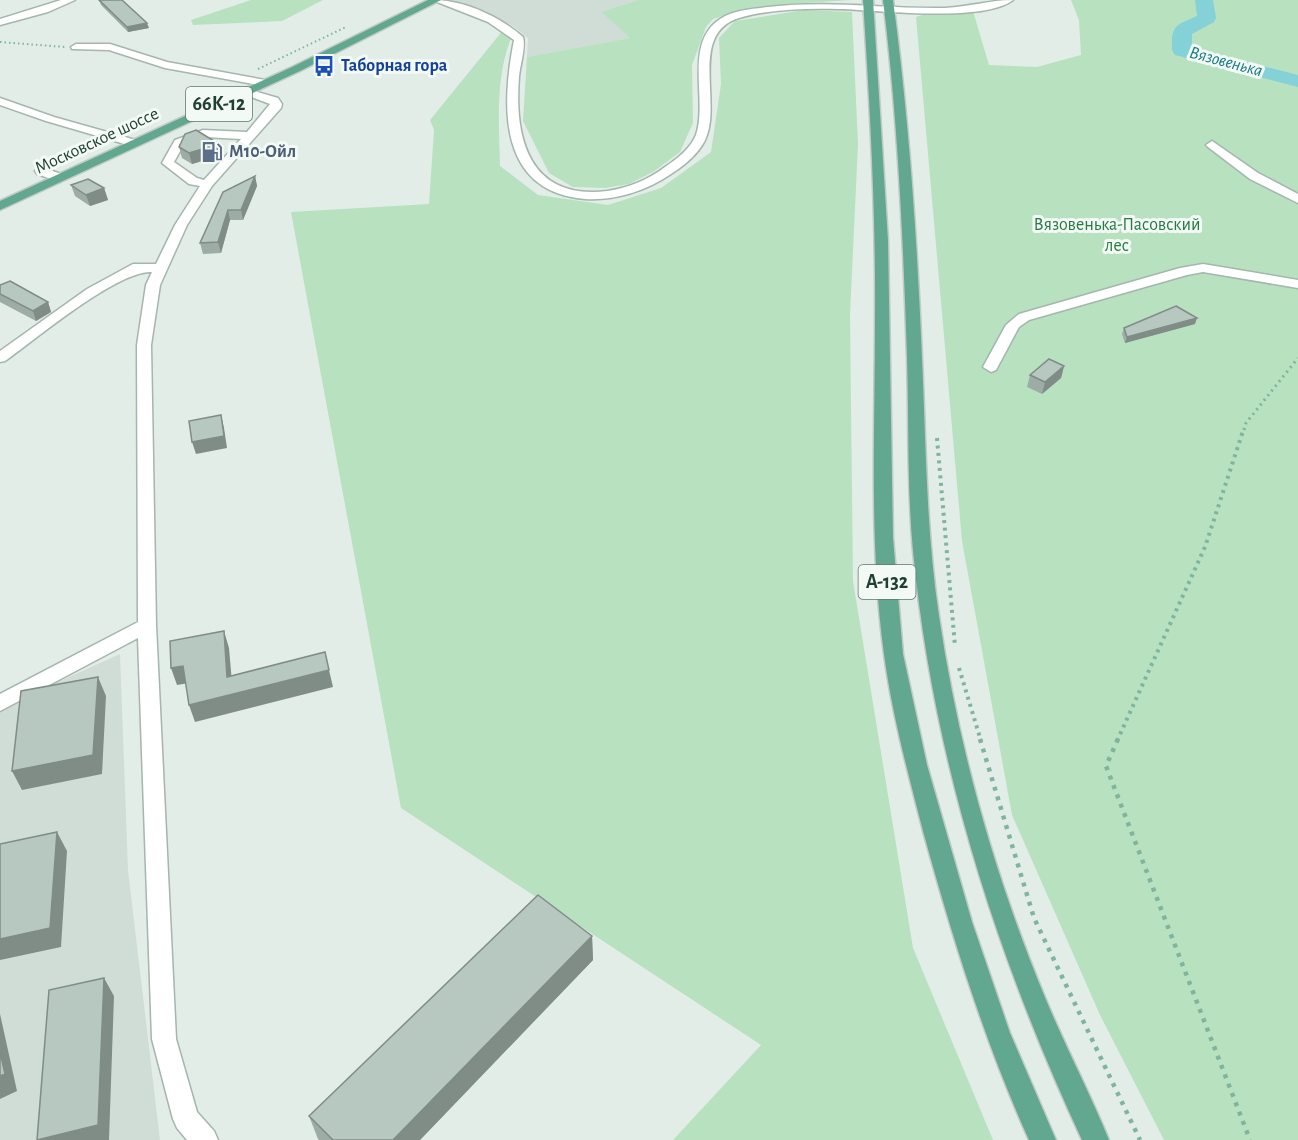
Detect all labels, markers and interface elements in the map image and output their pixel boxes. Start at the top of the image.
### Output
water label: Вязовенька [1188,44,1264,80]
bus stop icon: Таборная гора [312,54,336,78]
place label: Таборная гора [341,57,448,75]
road number: 66К-12 [186,87,252,121]
street label: Московское шоссе [32,104,162,178]
fuel station icon: М10-Ойл [200,140,224,164]
place label: М10-Ойл [229,143,296,161]
park label: Вязовенька-Пасовский лес [1034,216,1200,255]
road number: А-132 [858,565,916,599]

